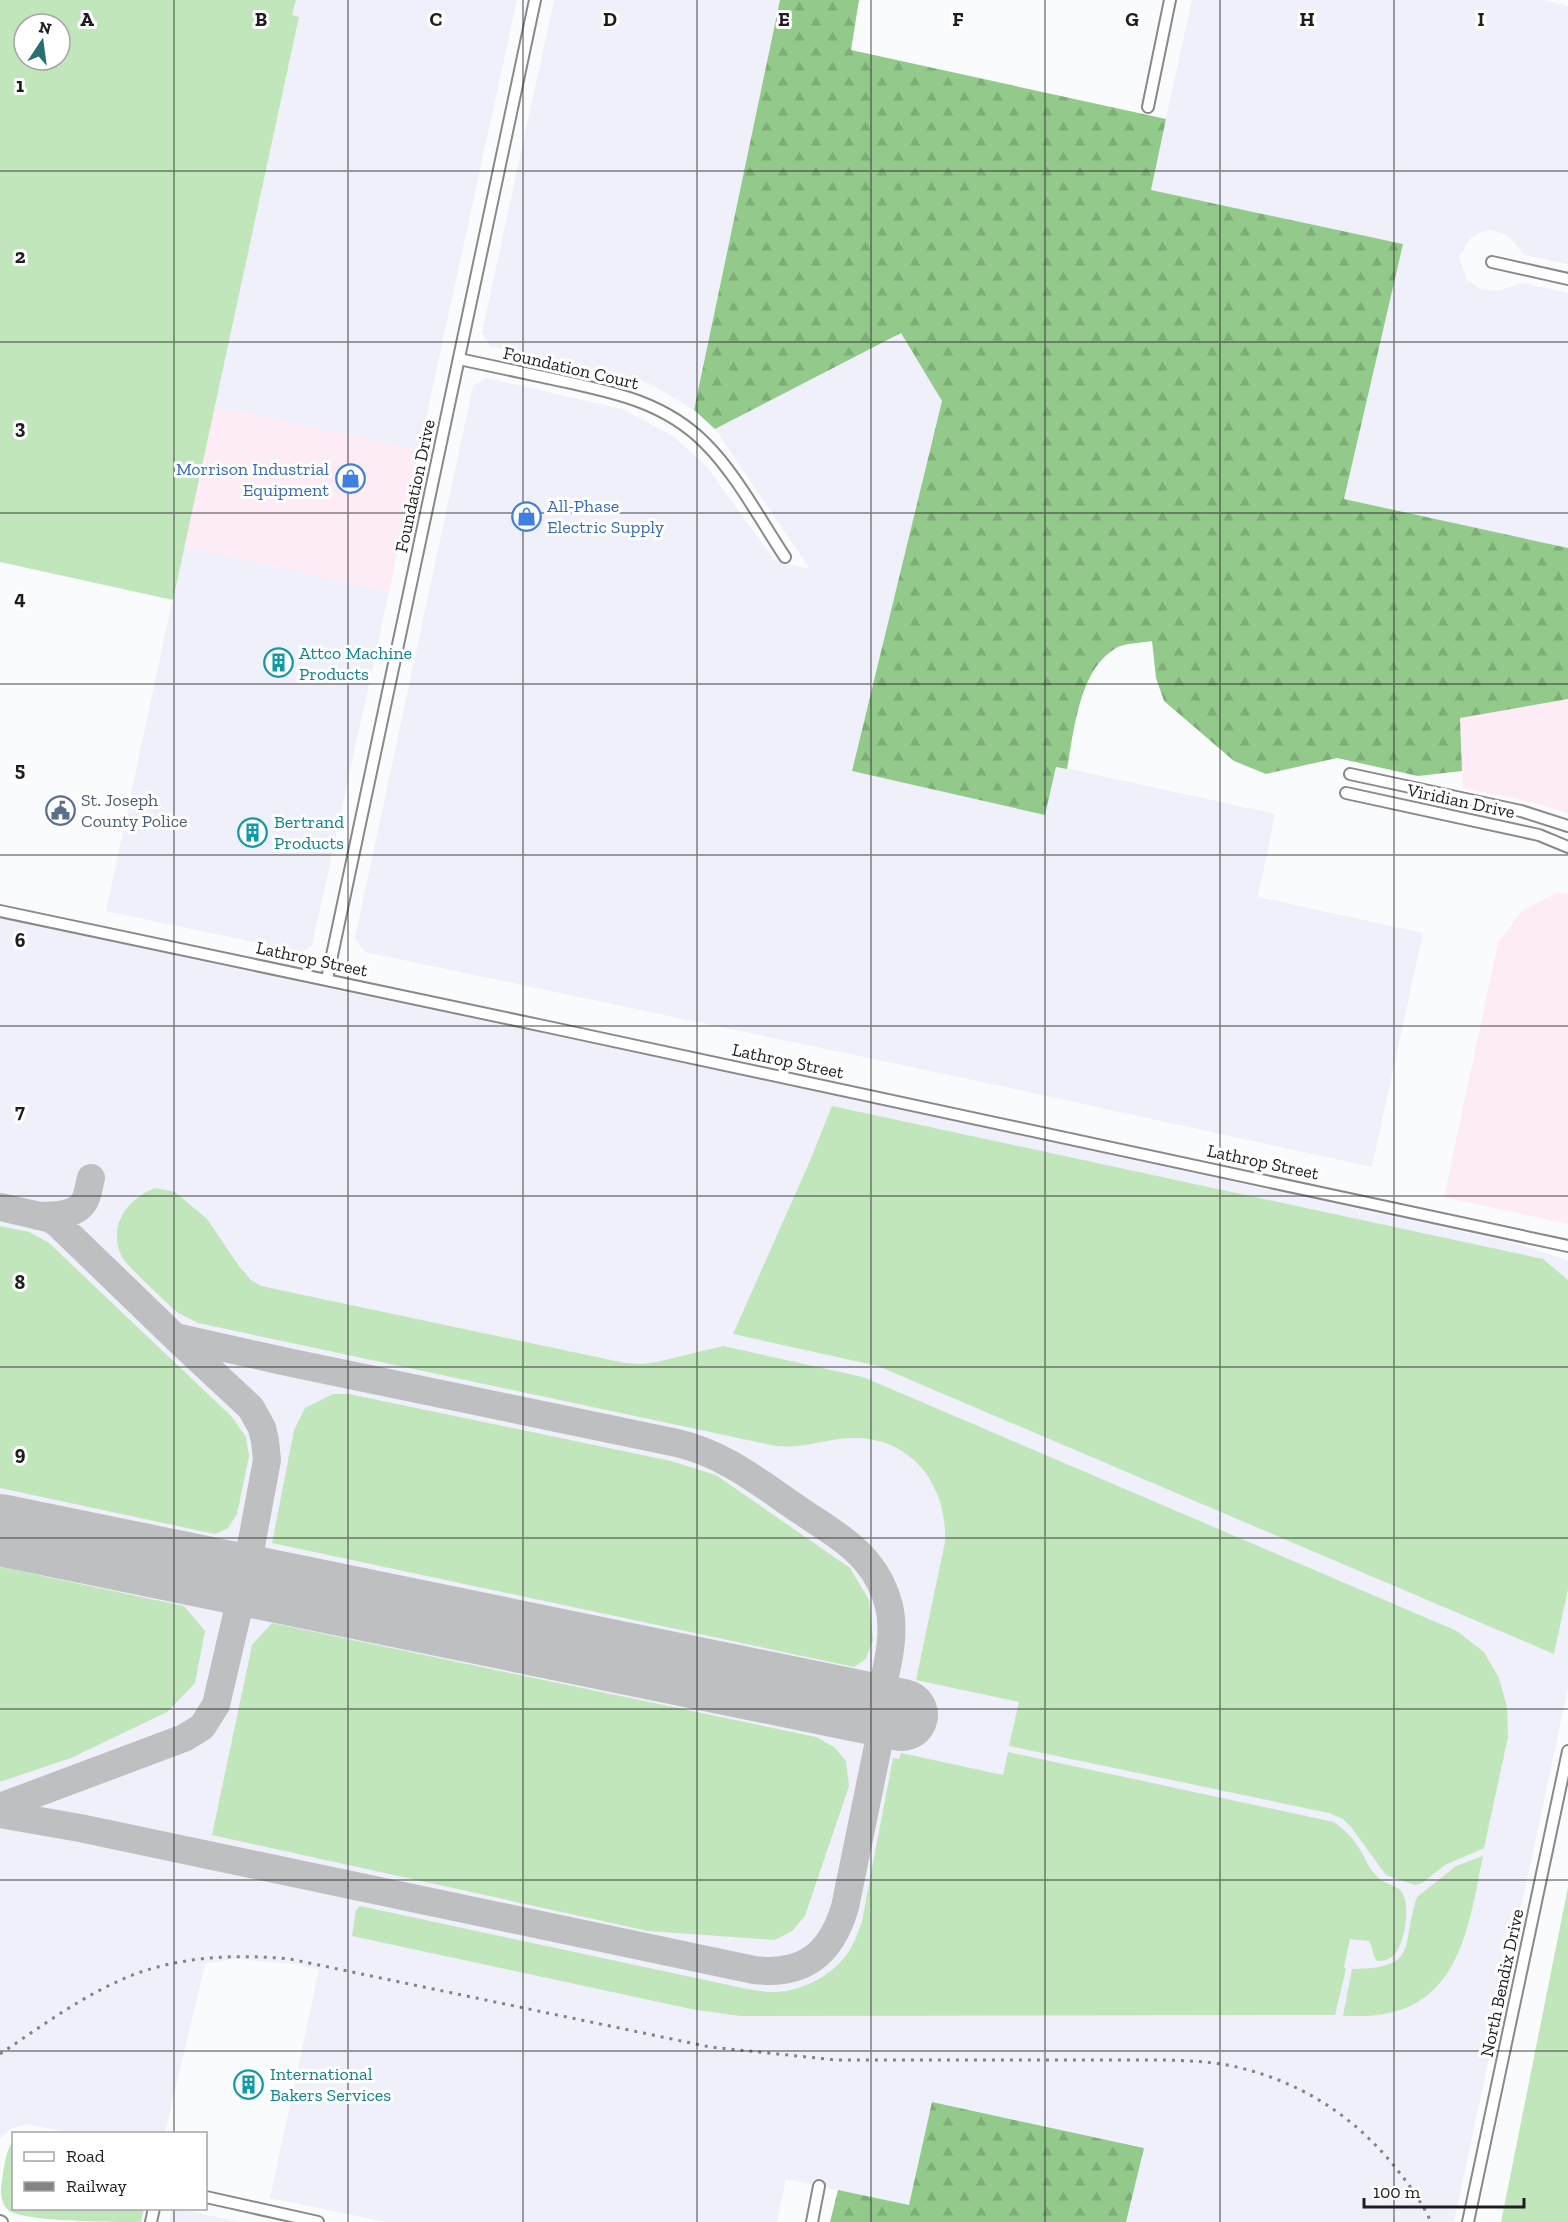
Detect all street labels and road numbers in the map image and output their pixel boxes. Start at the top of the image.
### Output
street label: Foundation Court [501,342,641,394]
street label: Foundation Drive [390,417,440,555]
street label: Viridian Drive [1404,779,1517,823]
street label: Lathrop Street [254,936,370,982]
street label: Lathrop Street [730,1038,846,1084]
street label: Lathrop Street [1205,1139,1321,1185]
street label: North Bendix Drive [1476,1907,1528,2059]

